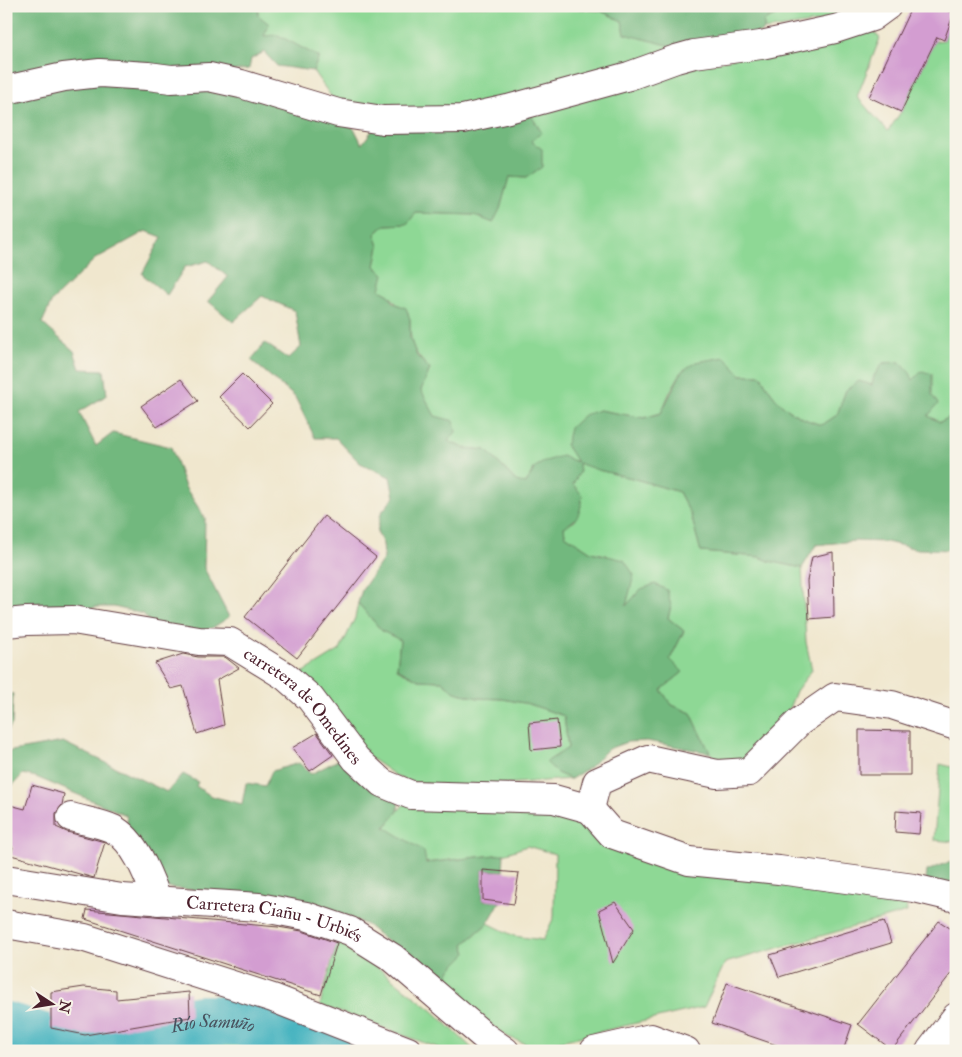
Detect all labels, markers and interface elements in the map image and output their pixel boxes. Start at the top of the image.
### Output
street label: carretera de Omedines [239,642,366,770]
street label: Carretera Ciañu - Urbiés [185,891,367,948]
north arrow [28,980,78,1030]
text: N [55,998,74,1015]
water label: Río Samuño [167,1009,259,1039]

